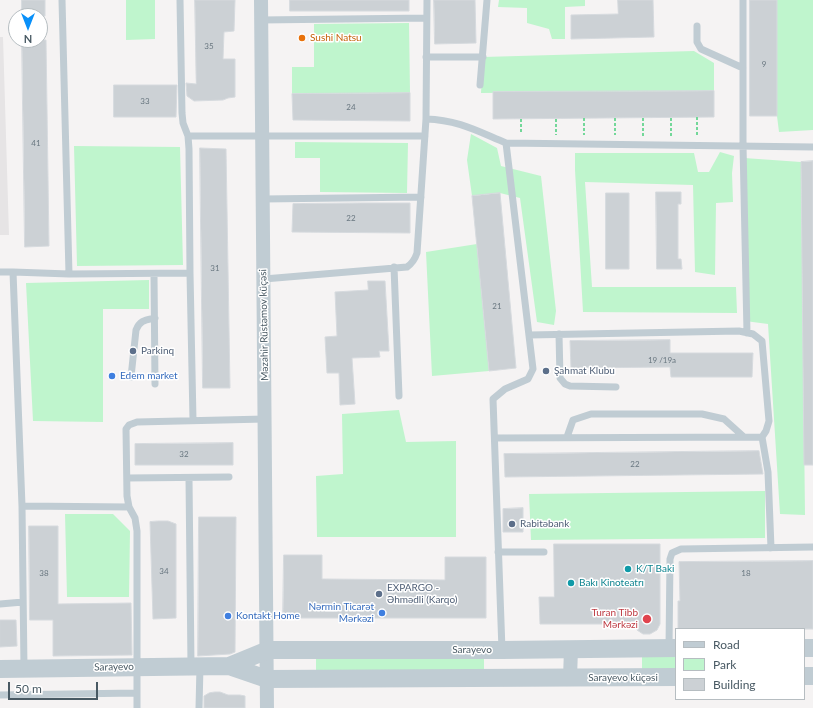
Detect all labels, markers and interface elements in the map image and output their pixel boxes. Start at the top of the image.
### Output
north arrow [8,8,48,48]
place label: Sushi Natsu [310,32,362,44]
text: N [24,33,32,46]
marker: Sushi Natsu [297,33,307,43]
house number: 35 [204,41,214,51]
house number: 9 [762,59,766,69]
house number: 33 [140,96,150,106]
house number: 24 [346,102,356,112]
house number: 41 [31,138,41,148]
house number: 22 [346,213,356,223]
house number: 31 [210,263,220,273]
street label: Məzahir Rüstəmov küçəsi [257,269,271,381]
house number: 21 [492,301,502,311]
place label: Parkinq [141,345,174,357]
marker: Parkinq [128,346,138,356]
house number: 19 /19a [648,355,676,365]
place label: Şahmat Klubu [554,365,615,377]
marker: Şahmat Klubu [541,366,551,376]
place label: Edem market [120,370,178,382]
marker: Edem market [107,371,117,381]
house number: 32 [179,449,189,459]
house number: 22 [630,459,640,469]
place label: Rabitəbank [520,518,569,530]
marker: Rabitəbank [507,519,517,529]
place label: K/T Baki [636,563,674,575]
marker: K/T Baki [623,564,633,574]
house number: 34 [159,566,169,576]
house number: 38 [39,568,49,578]
house number: 18 [741,568,751,578]
place label: Bakı Kinoteatrı [579,577,644,589]
marker: Bakı Kinoteatrı [566,578,576,588]
place label: EXPARGO - Əhmədli (Karqo) [387,582,457,606]
marker: EXPARGO - Əhmədli (Karqo) [374,589,384,599]
place label: Nərmin Ticarət Mərkəzi [308,601,374,624]
place label: Turan Tibb Mərkəzi [591,607,638,630]
marker: Nərmin Ticarət Mərkəzi [377,608,387,618]
place label: Kontakt Home [236,610,300,622]
marker: Kontakt Home [223,611,233,621]
marker: Turan Tibb Mərkəzi [641,613,653,625]
legend [675,628,805,700]
text: Road [713,637,740,652]
street label: Sarayevo [452,644,492,656]
text: Park [713,657,736,672]
street label: Sarayevo [94,661,134,673]
street label: Sarayevo küçəsi [588,672,658,684]
scale bar [10,674,100,700]
text: Building [713,677,756,692]
text: 50 m [15,681,42,696]

